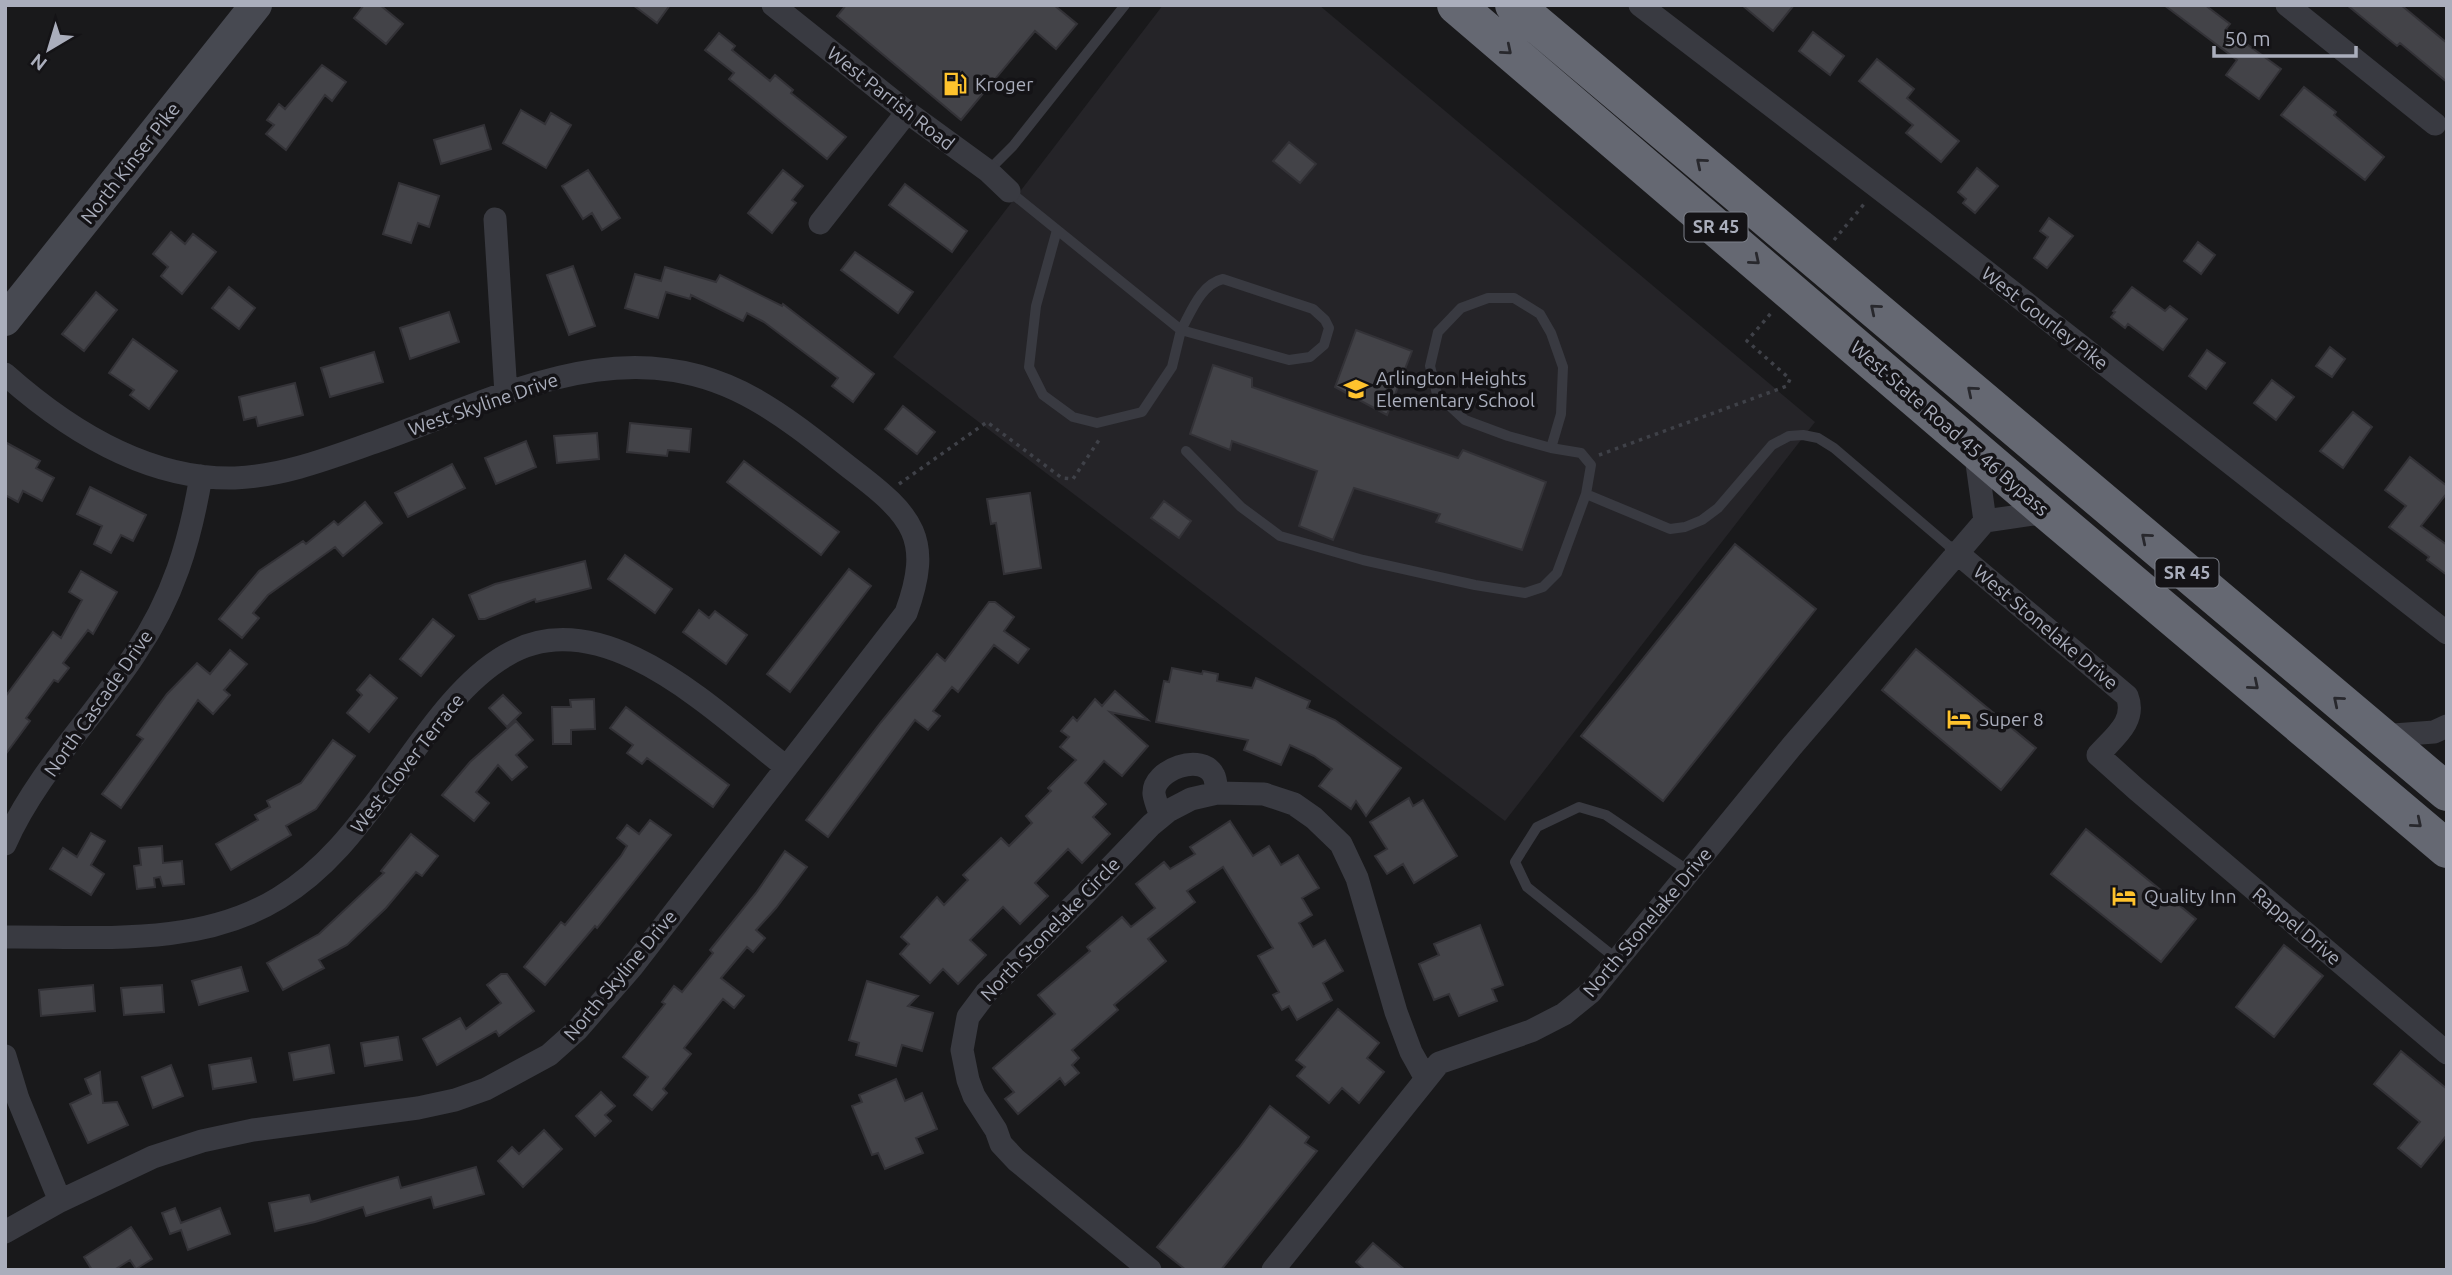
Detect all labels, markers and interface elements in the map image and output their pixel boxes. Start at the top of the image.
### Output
north arrow [14,14,84,84]
scale bar [2214,14,2356,58]
text: 50 m [2224,26,2271,50]
street label: West Parrish Road [823,42,959,154]
one-way arrow [1499,42,1512,54]
text: N [26,49,51,75]
fuel station icon: Kroger [941,70,969,98]
place label: Kroger [975,73,1033,95]
street label: North Kinser Pike [76,98,184,228]
one-way arrow [1696,159,1709,171]
road number: SR 45 [1684,212,1748,242]
one-way arrow [1747,252,1760,264]
street label: West Gourley Pike [1977,262,2113,374]
one-way arrow [1870,305,1883,317]
street label: West State Road 45 46 Bypass [1846,336,2054,520]
place label: Arlington Heights Elementary School [1376,367,1535,411]
street label: West Skyline Drive [405,368,561,440]
school or university icon: Arlington Heights Elementary School [1342,375,1370,403]
one-way arrow [1968,387,1981,399]
one-way arrow [2141,534,2154,546]
road number: SR 45 [2156,558,2218,588]
street label: West Stonelake Drive [1969,560,2123,694]
street label: North Cascade Drive [39,626,157,780]
one-way arrow [2245,677,2258,689]
street label: West Clover Terrace [346,689,468,837]
one-way arrow [2334,697,2347,709]
hotel icon: Super 8 [1945,705,1973,733]
place label: Super 8 [1979,708,2044,730]
one-way arrow [2409,815,2422,828]
street label: North Stonelake Drive [1578,843,1716,1001]
street label: North Stonelake Circle [976,853,1124,1005]
hotel icon: Quality Inn [2110,882,2138,910]
street label: Rappel Drive [2248,883,2346,969]
place label: Quality Inn [2144,885,2237,907]
street label: North Skyline Drive [559,905,681,1045]

